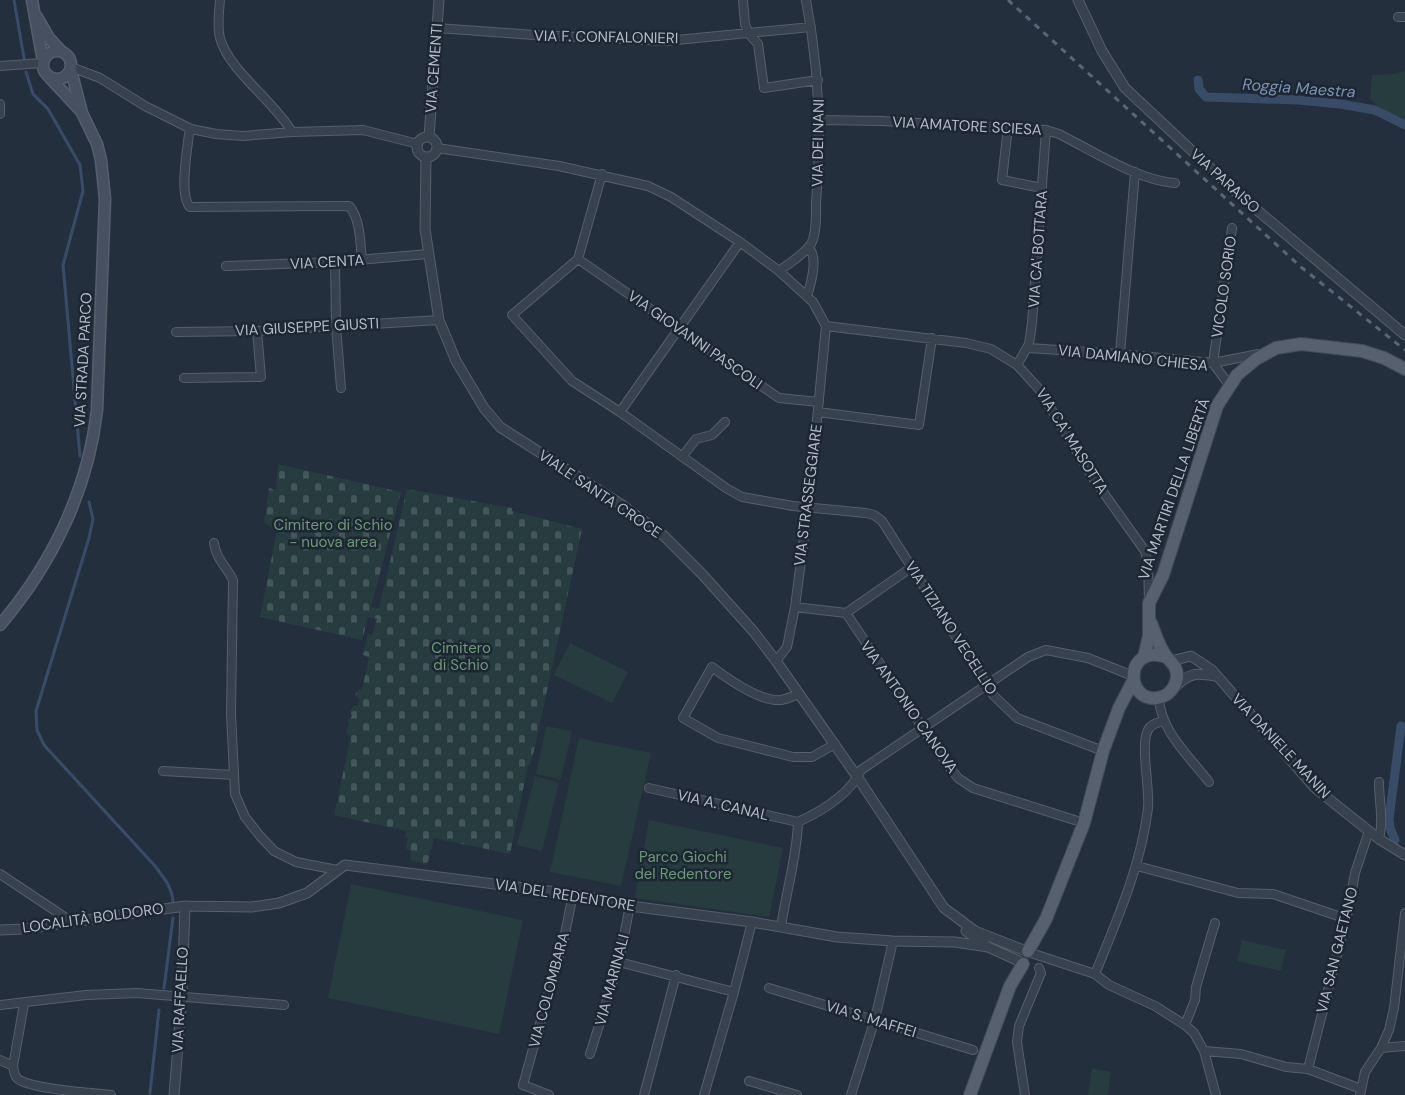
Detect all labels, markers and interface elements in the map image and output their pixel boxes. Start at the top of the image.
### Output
street label: VIA CEMENTI [421,22,447,114]
street label: VIA F. CONFALONIERI [534,26,678,48]
water label: Roggia Maestra [1242,74,1357,102]
street label: VIA DEI NANI [807,99,829,187]
street label: VIA AMATORE SCIESA [892,112,1042,140]
street label: VIA PARAISO [1186,144,1264,218]
street label: VIA CA' BOTTARA [1024,189,1052,309]
street label: VICOLO SORIO [1207,235,1241,339]
street label: VIA CENTA [289,250,365,274]
street label: VIA GIOVANNI PASCOLI [624,286,766,394]
street label: VIA STRADA PARCO [69,292,97,428]
street label: VIA GIUSEPPE GIUSTI [234,313,380,341]
street label: VIA DAMIANO CHIESA [1057,340,1209,376]
street label: VIA CA' MASOTTA [1031,384,1113,498]
street label: VIA MARTIRI DELLA LIBERTÀ [1133,395,1215,583]
street label: VIA STRASSEGGIARE [789,423,827,567]
street label: VIALE SANTA CROCE [534,445,666,543]
park label: Cimitero di Schio - nuova area [273,515,393,552]
street label: VIA TIZIANO VECELLIO [900,557,1002,699]
street label: VIA ANTONIO CANOVA [856,637,962,777]
park label: Cimitero di Schio [431,638,491,675]
street label: VIA DANIELE MANIN [1227,689,1335,803]
street label: VIA A. CANAL [675,785,771,825]
park label: Parco Giochi del Redentore [634,847,732,884]
street label: VIA DEL REDENTORE [494,874,636,916]
street label: VIA SAN GAETANO [1312,885,1362,1015]
street label: LOCALITÀ BOLDORO [21,898,165,938]
street label: VIA COLOMBARA [524,930,574,1050]
street label: VIA MARINALI [590,932,634,1028]
street label: VIA RAFFAELLO [167,946,193,1054]
street label: VIA S. MAFFEI [823,996,919,1042]

